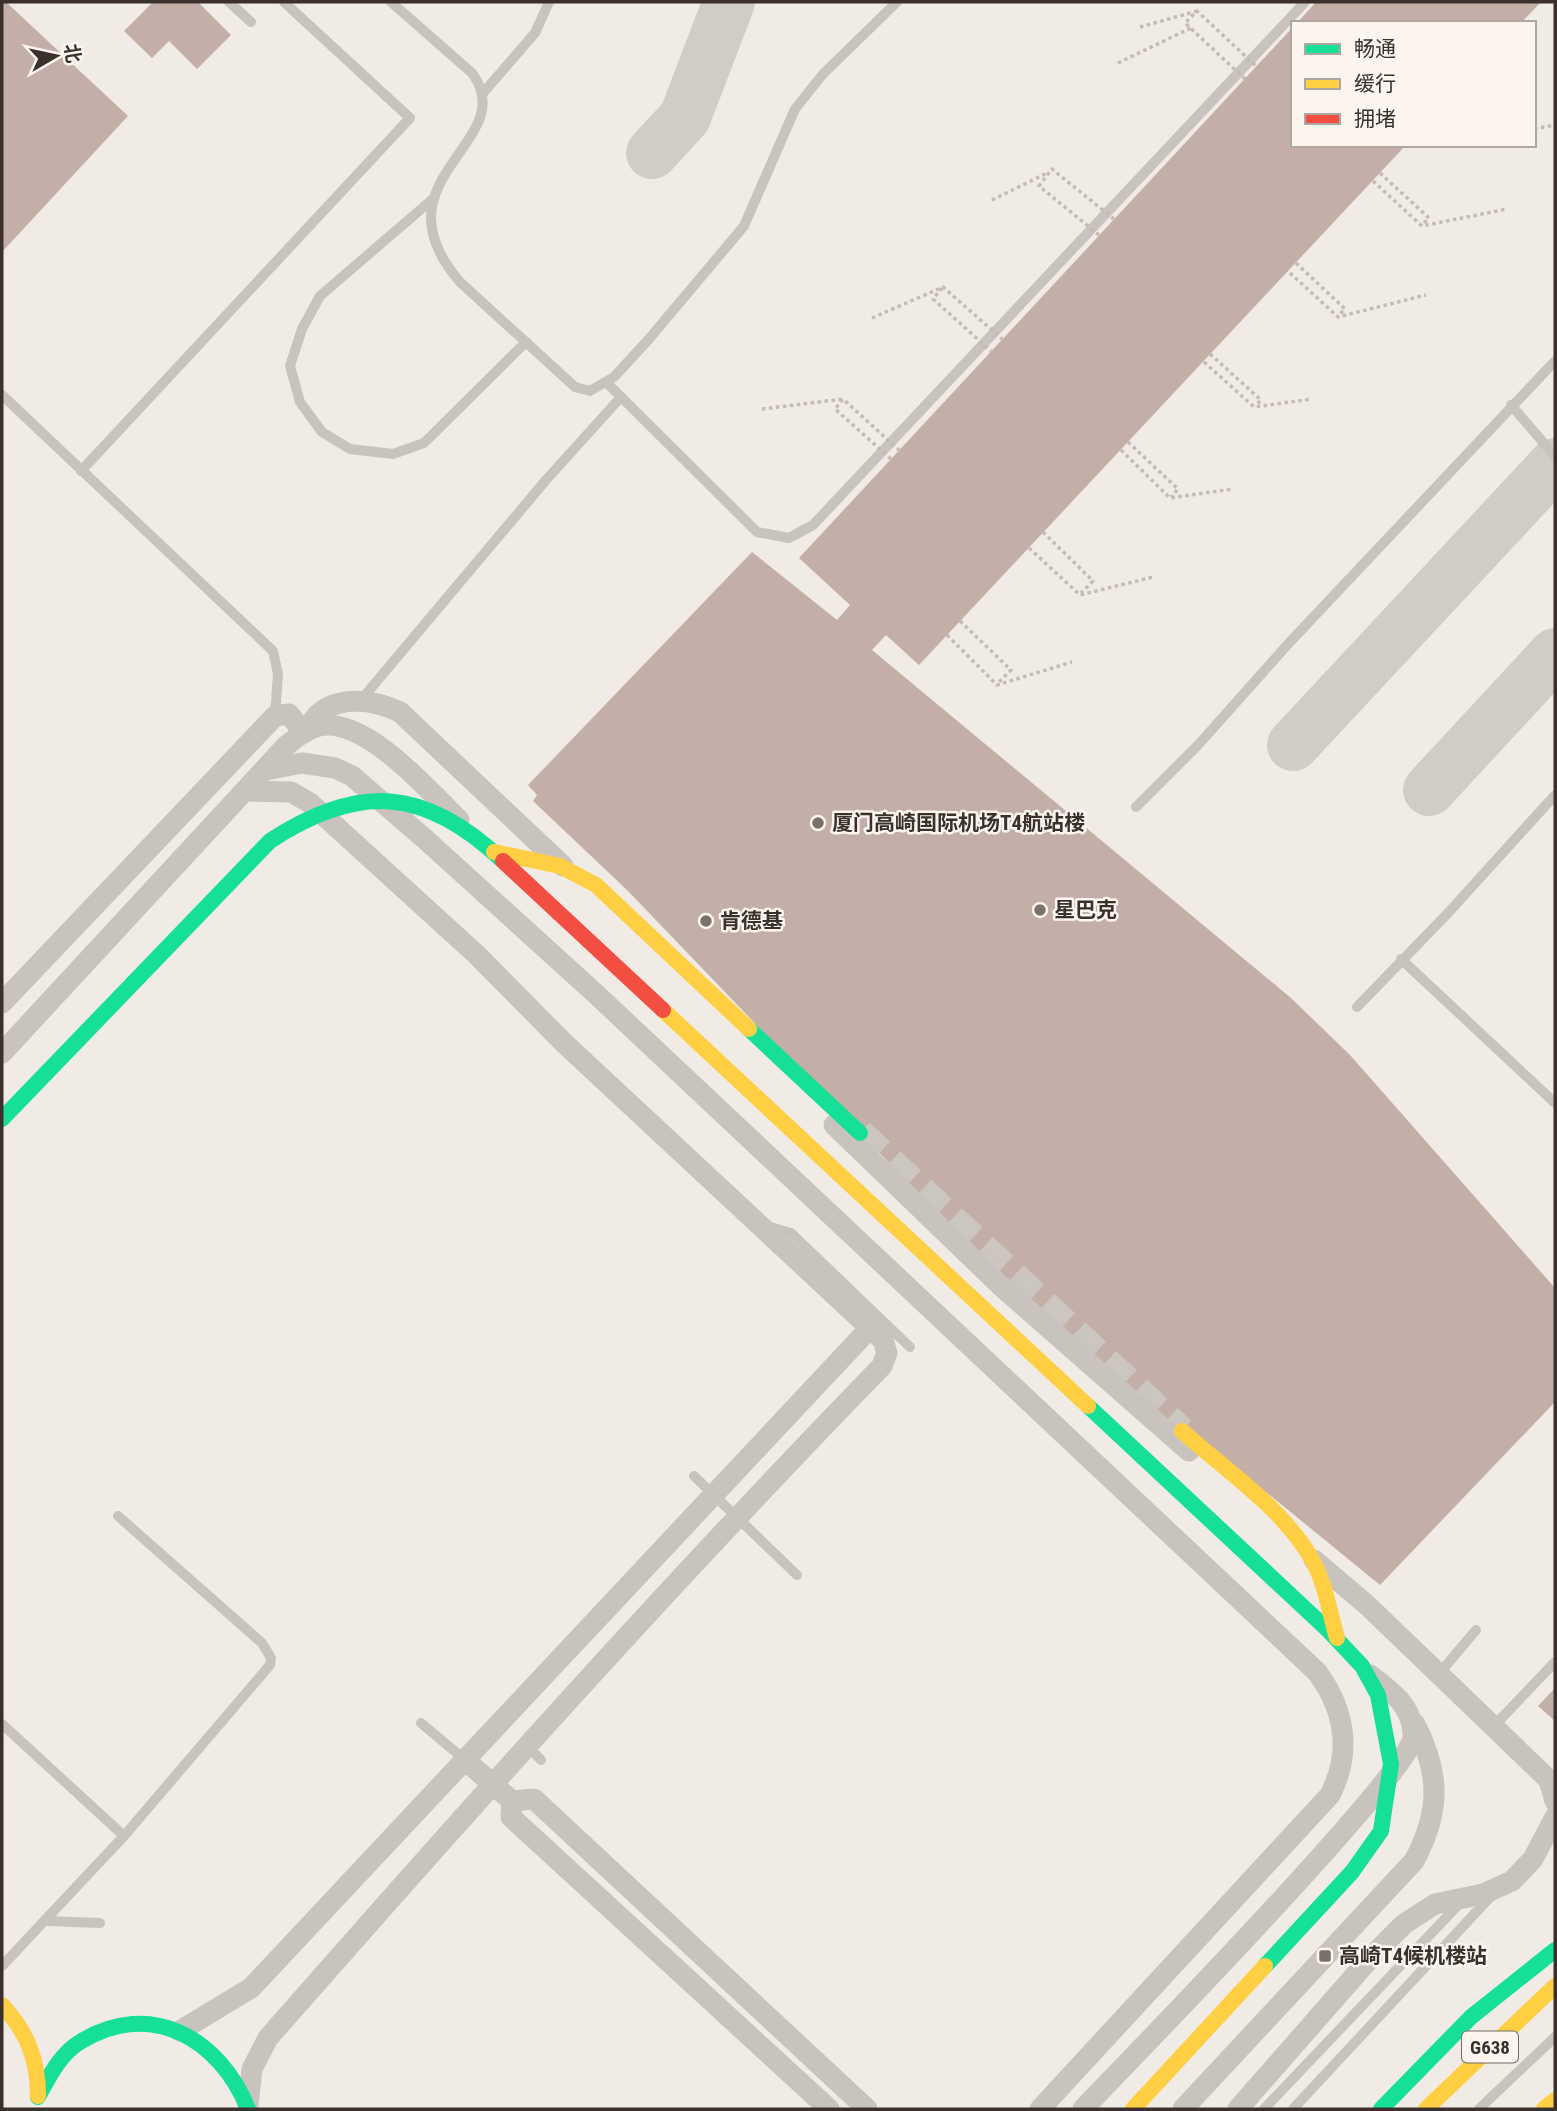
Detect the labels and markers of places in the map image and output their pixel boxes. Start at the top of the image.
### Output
place label: 厦门高崎国际机场T4航站楼 [832,811,1085,835]
marker: 厦门高崎国际机场T4航站楼 [810,815,826,831]
place label: 星巴克 [1054,898,1117,922]
marker: 星巴克 [1032,902,1048,918]
place label: 肯德基 [720,909,783,933]
marker: 肯德基 [698,913,714,929]
place label: 高崎T4候机楼站 [1339,1944,1487,1968]
marker: 高崎T4候机楼站 [1317,1948,1333,1964]

